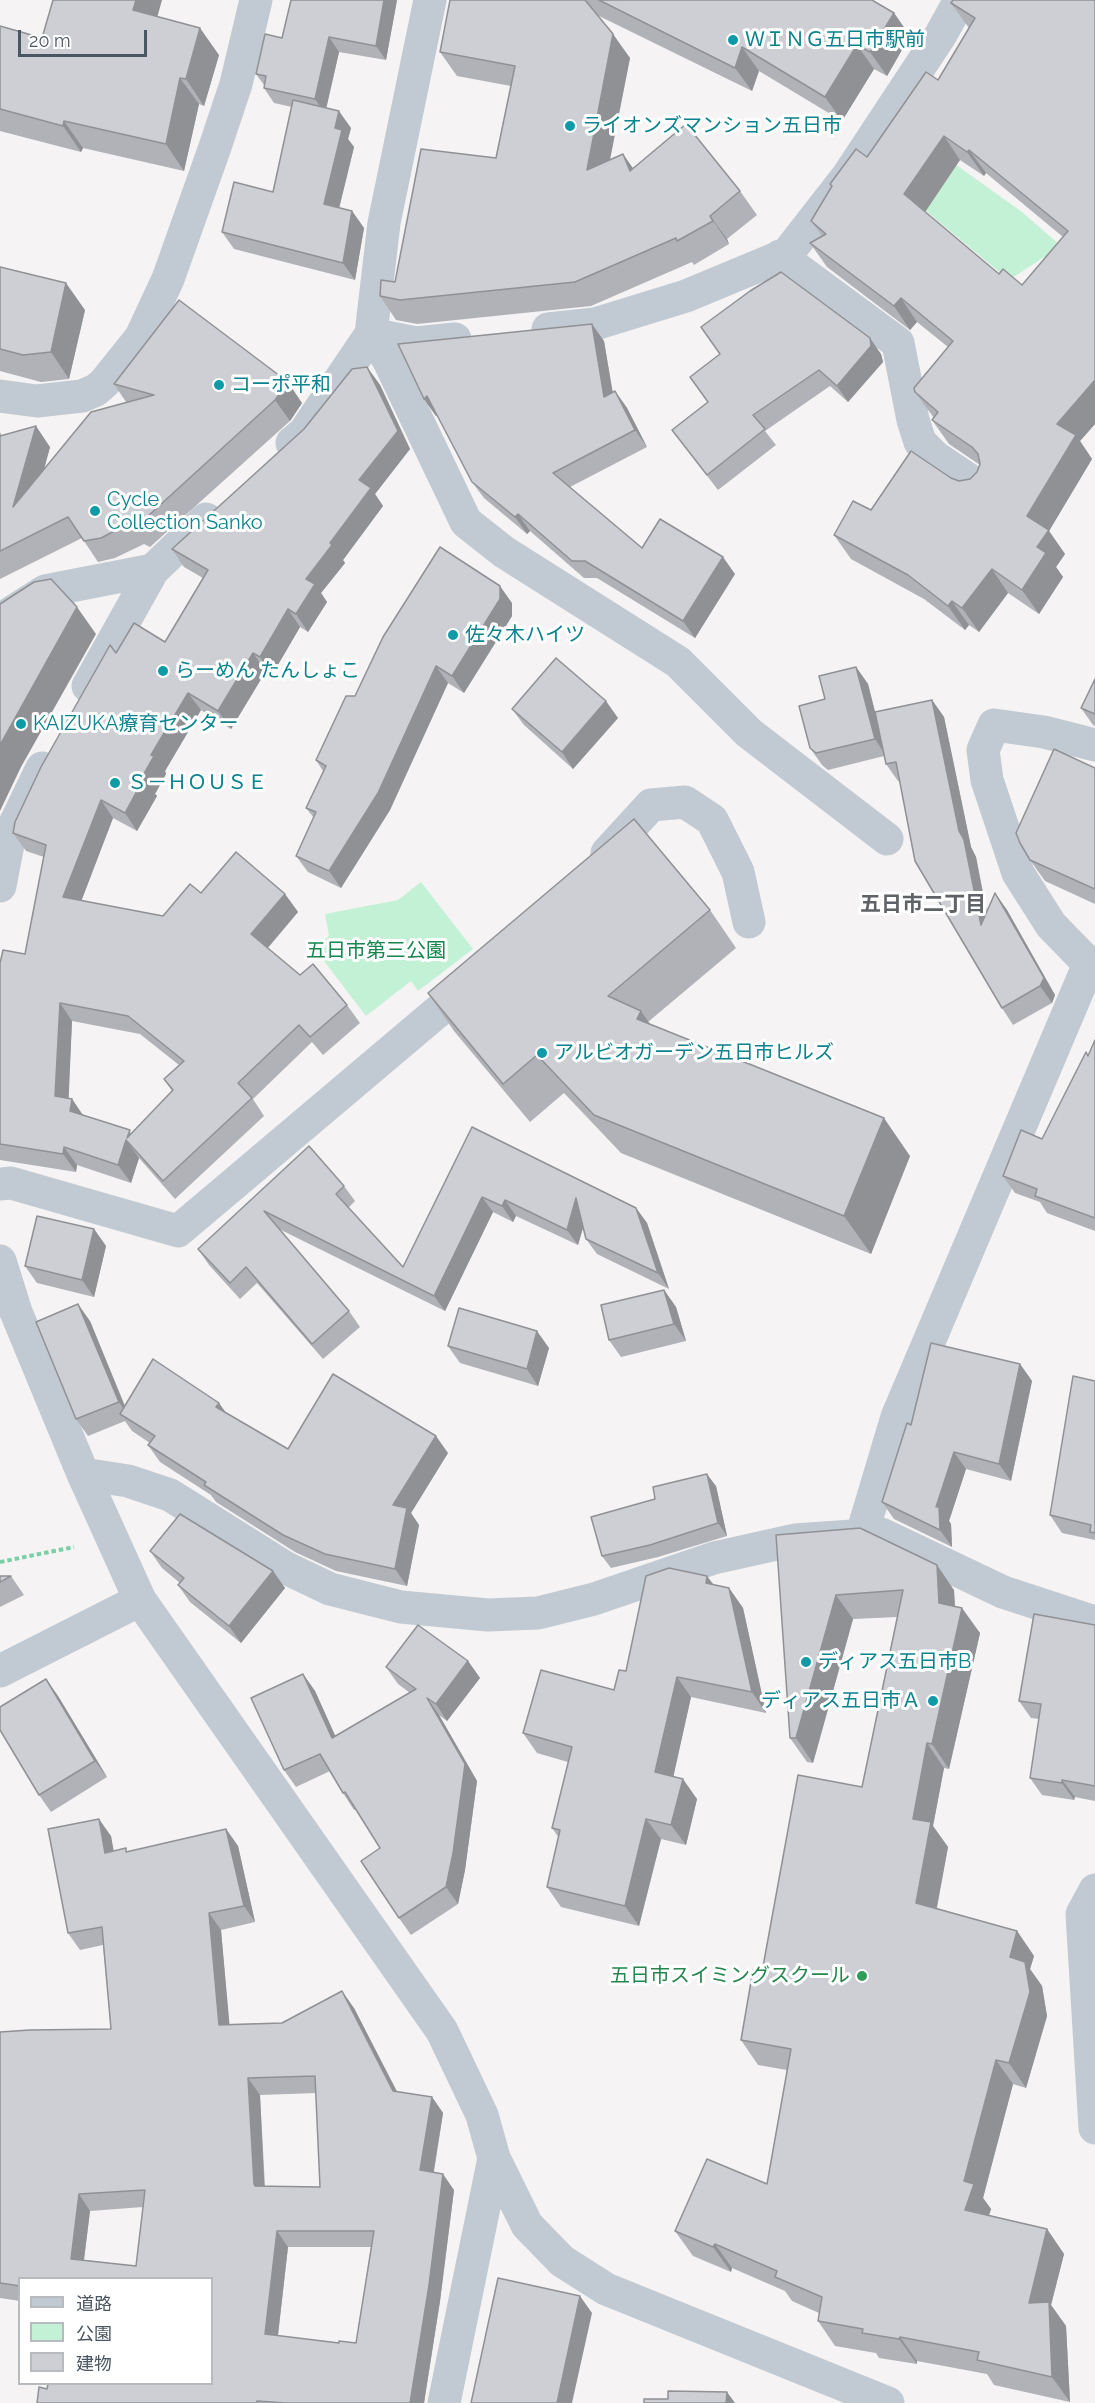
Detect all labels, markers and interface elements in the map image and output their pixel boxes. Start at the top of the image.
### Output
scale bar [21,18,150,56]
place label: ＷＩＮＧ五日市駅前 [745,28,925,52]
text: 20 m [29,30,71,51]
marker: ＷＩＮＧ五日市駅前 [726,33,740,47]
place label: ライオンズマンション五日市 [582,114,842,138]
marker: ライオンズマンション五日市 [563,119,577,133]
place label: コーポ平和 [231,373,331,397]
marker: コーポ平和 [212,378,226,392]
place label: Cycle Collection Sanko [107,488,263,535]
marker: Cycle Collection Sanko [88,504,102,518]
place label: 佐々木ハイツ [465,623,585,647]
marker: 佐々木ハイツ [446,628,460,642]
place label: らーめん たんしょこ [175,659,360,683]
marker: らーめん たんしょこ [156,664,170,678]
place label: KAIZUKA療育センター [33,712,238,736]
marker: KAIZUKA療育センター [14,717,28,731]
place label: Ｓ－ＨＯＵＳＥ [127,771,267,795]
marker: Ｓ－ＨＯＵＳＥ [108,776,122,790]
district label: 五日市二丁目 [860,892,986,918]
park label: 五日市第三公園 [306,939,446,963]
place label: アルビオガーデン五日市ヒルズ [554,1041,834,1065]
marker: アルビオガーデン五日市ヒルズ [535,1046,549,1060]
place label: ディアス五日市B [818,1650,971,1674]
marker: ディアス五日市B [799,1655,813,1669]
place label: ディアス五日市Ａ [761,1689,921,1713]
marker: ディアス五日市Ａ [926,1694,940,1708]
place label: 五日市スイミングスクール [610,1964,850,1988]
marker: 五日市スイミングスクール [855,1969,869,1983]
legend [18,2277,213,2385]
text: 道路 [76,2293,112,2314]
text: 公園 [76,2323,112,2344]
text: 建物 [76,2353,112,2374]

